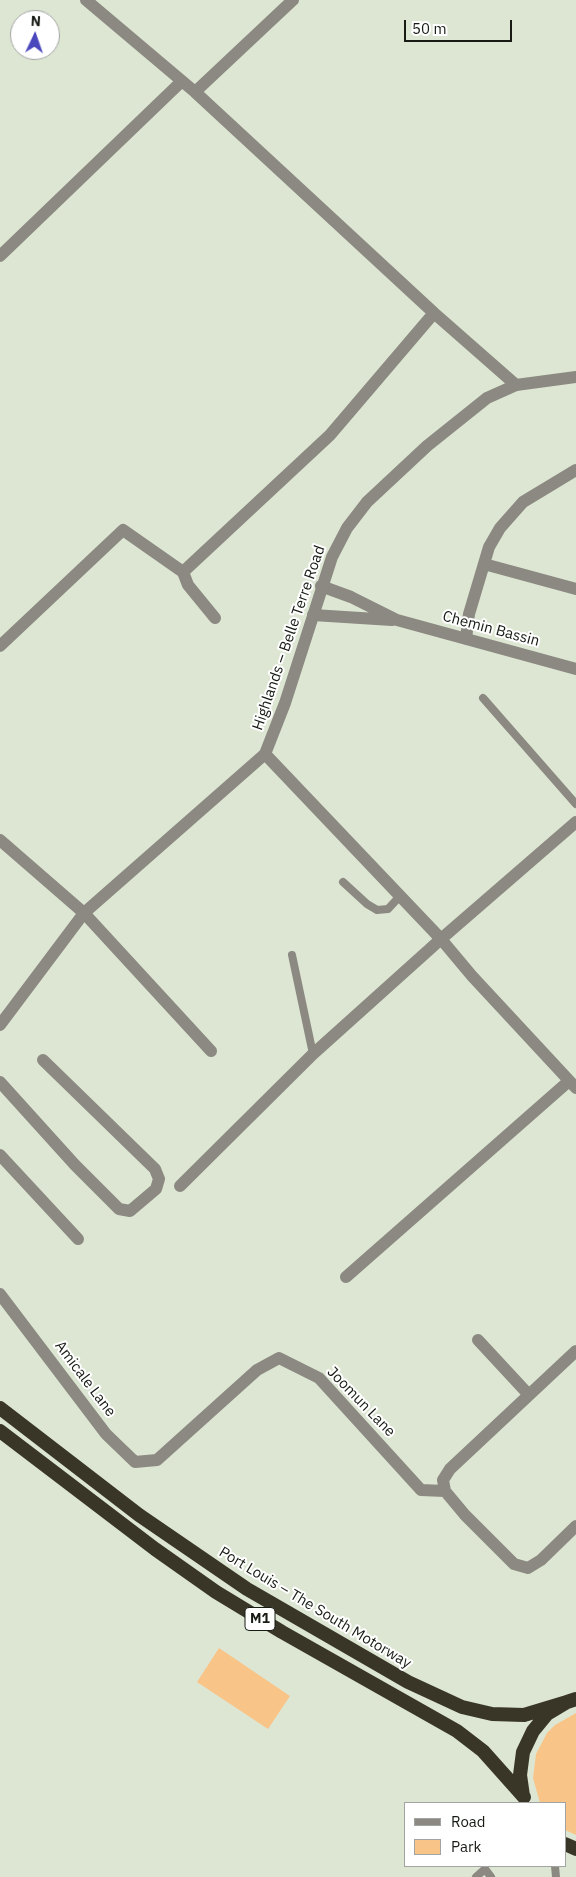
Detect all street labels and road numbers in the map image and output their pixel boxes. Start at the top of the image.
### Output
street label: Highlands – Belle Terre Road [249,543,329,733]
street label: Chemin Bassin [441,607,541,651]
street label: Amicale Lane [51,1338,119,1420]
street label: Joomun Lane [323,1363,399,1441]
street label: Port Louis – The South Motorway [216,1543,414,1673]
road number: M1 [245,1608,275,1630]

